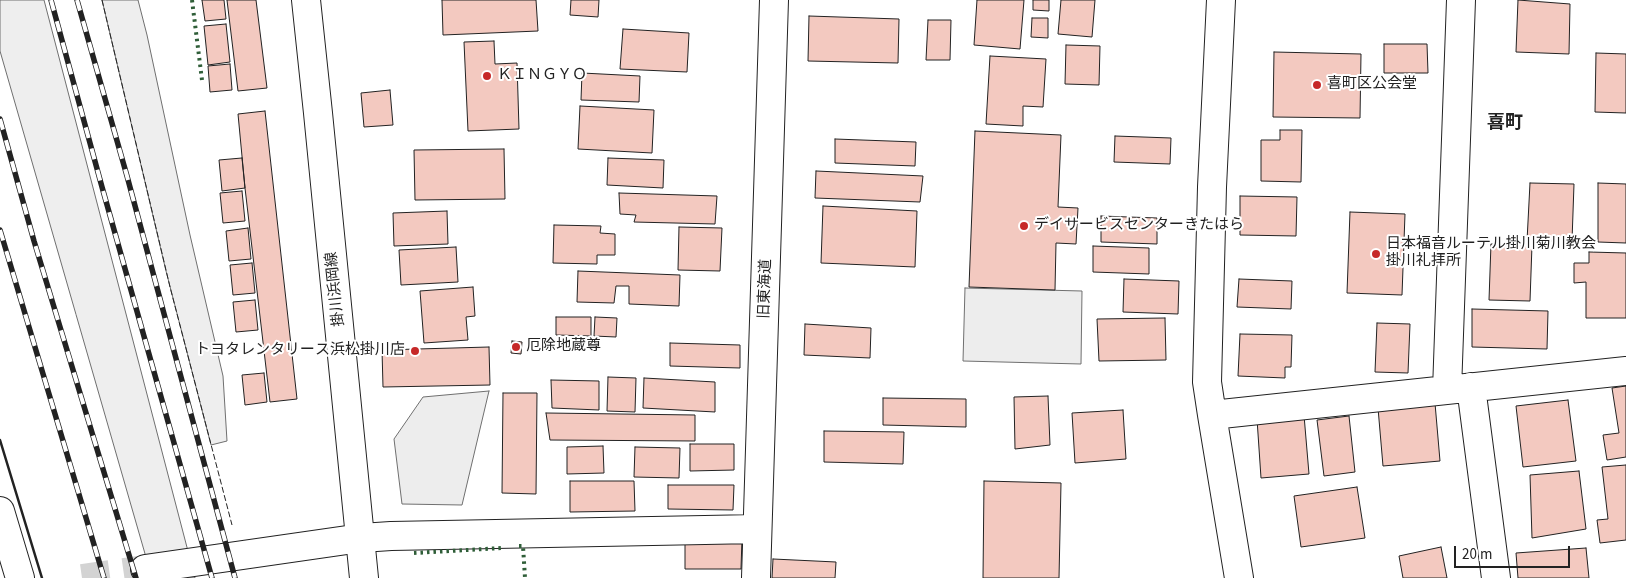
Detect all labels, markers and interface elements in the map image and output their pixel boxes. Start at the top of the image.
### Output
place label: ＫＩＮＧＹＯ [497,67,587,85]
marker: ＫＩＮＧＹＯ [481,70,493,82]
place label: 喜町区公会堂 [1327,76,1417,94]
marker: 喜町区公会堂 [1311,79,1323,91]
district label: 喜町 [1487,113,1523,135]
place label: デイサービスセンターきたはら [1034,217,1244,235]
marker: デイサービスセンターきたはら [1018,220,1030,232]
place label: 日本福音ルーテル掛川菊川教会 掛川礼拝所 [1386,236,1596,271]
marker: 日本福音ルーテル掛川菊川教会 掛川礼拝所 [1370,248,1382,260]
street label: 掛川浜岡線 [323,251,349,327]
street label: 旧東海道 [756,259,776,319]
place label: 厄除地蔵尊 [526,338,601,356]
marker: 厄除地蔵尊 [510,341,522,353]
place label: トヨタレンタリース浜松掛川店 [195,342,405,360]
marker: トヨタレンタリース浜松掛川店 [409,345,421,357]
scale bar [1456,536,1572,568]
text: 20 m [1462,544,1492,565]

